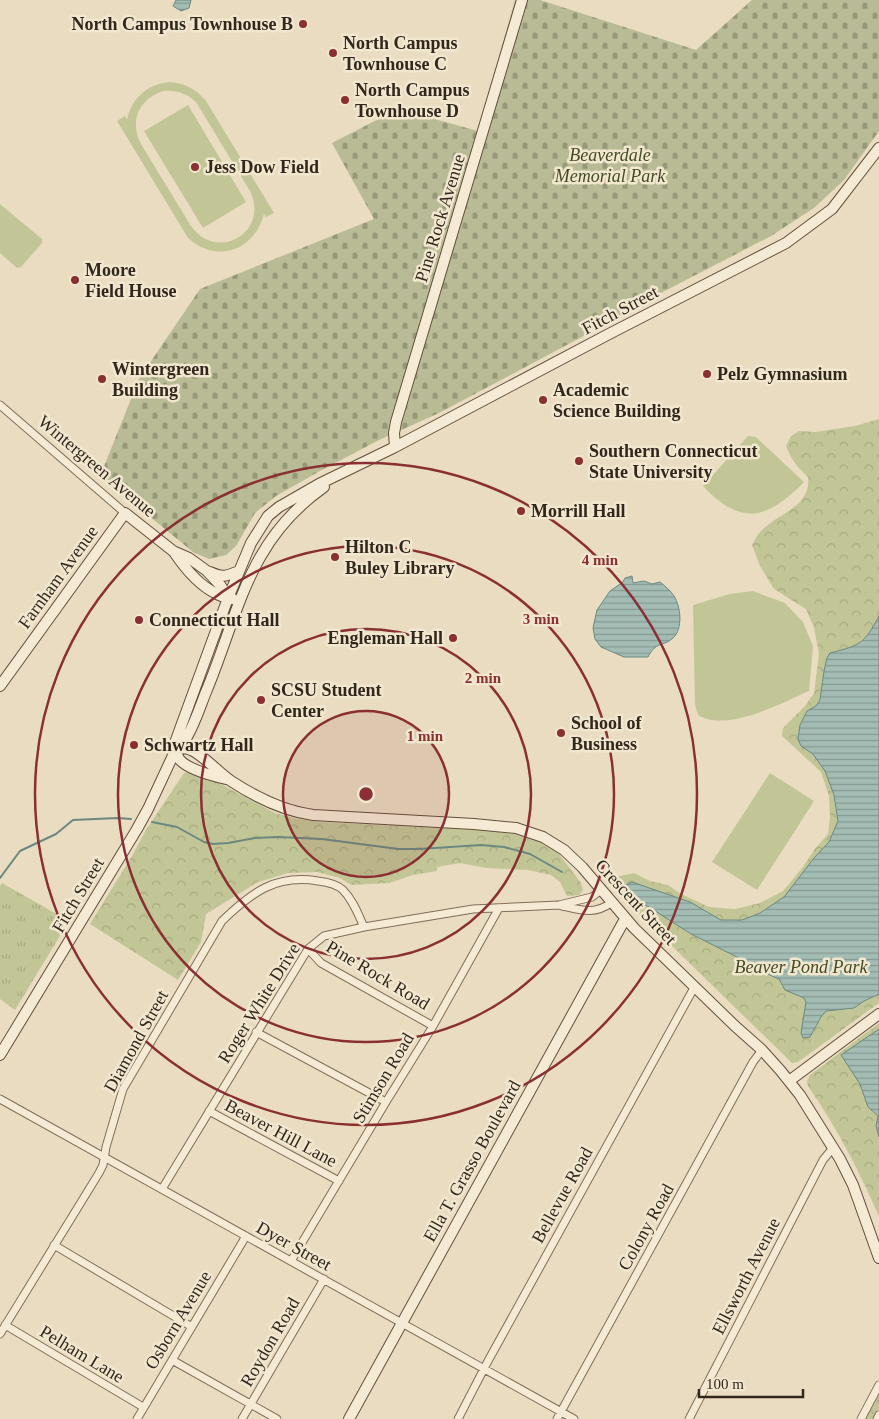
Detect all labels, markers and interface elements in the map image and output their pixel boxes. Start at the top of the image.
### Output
place label: North Campus Townhouse B [71,14,293,34]
marker: North Campus Townhouse B [297,18,309,30]
place label: North Campus Townhouse C [343,33,458,74]
marker: North Campus Townhouse C [327,47,339,59]
place label: North Campus Townhouse D [355,80,470,121]
marker: North Campus Townhouse D [339,94,351,106]
park label: Beaverdale Memorial Park [554,145,666,186]
street label: Pine Rock Avenue [411,152,469,284]
place label: Jess Dow Field [205,157,319,177]
marker: Jess Dow Field [189,161,201,173]
place label: Moore Field House [85,260,177,301]
marker: Moore Field House [69,274,81,286]
street label: Fitch Street [578,282,662,338]
place label: Wintergreen Building [112,359,209,400]
place label: Pelz Gymnasium [717,364,848,384]
marker: Pelz Gymnasium [701,368,713,380]
marker: Wintergreen Building [96,373,108,385]
place label: Academic Science Building [553,380,681,421]
marker: Academic Science Building [537,394,549,406]
street label: Wintergreen Avenue [34,411,160,521]
place label: Southern Connecticut State University [589,441,758,482]
marker: Southern Connecticut State University [573,455,585,467]
place label: Morrill Hall [531,501,625,521]
marker: Morrill Hall [515,505,527,517]
street label: Farnham Avenue [14,522,102,632]
place label: Hilton C Buley Library [345,537,455,578]
marker: Hilton C Buley Library [329,551,341,563]
text: 4 min [582,552,619,568]
place label: Connecticut Hall [149,610,280,630]
text: 3 min [523,611,560,627]
marker: Connecticut Hall [133,614,145,626]
place label: Engleman Hall [327,628,443,648]
marker: Engleman Hall [447,632,459,644]
text: 2 min [465,670,502,686]
place label: SCSU Student Center [271,680,382,721]
marker: SCSU Student Center [255,694,267,706]
place label: School of Business [571,713,643,754]
marker: School of Business [555,727,567,739]
text: 1 min [407,728,444,744]
place label: Schwartz Hall [144,735,254,755]
marker: Schwartz Hall [128,739,140,751]
centre of rings [357,785,375,803]
street label: Fitch Street [48,854,108,936]
street label: Crescent Street [591,855,681,949]
street label: Pine Rock Road [323,936,433,1014]
street label: Roger White Drive [214,939,304,1067]
park label: Beaver Pond Park [735,957,868,977]
street label: Diamond Street [100,987,172,1095]
street label: Stimson Road [348,1029,418,1127]
street label: Ella T. Grasso Boulevard [419,1077,525,1245]
street label: Beaver Hill Lane [222,1095,340,1171]
street label: Bellevue Road [527,1144,597,1246]
street label: Colony Road [614,1180,678,1274]
street label: Ellsworth Avenue [708,1214,784,1338]
street label: Dyer Street [253,1217,335,1275]
street label: Osborn Avenue [141,1267,215,1373]
street label: Roydon Road [236,1294,304,1390]
street label: Pelham Lane [36,1321,128,1387]
scale bar [699,1366,803,1398]
text: 100 m [706,1376,744,1392]

